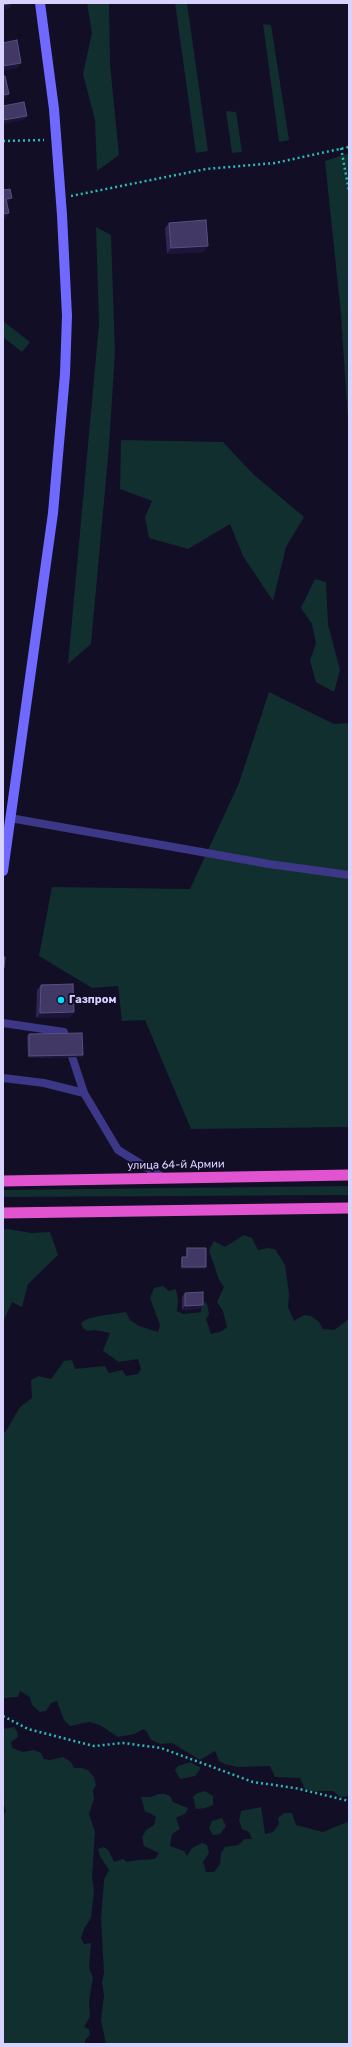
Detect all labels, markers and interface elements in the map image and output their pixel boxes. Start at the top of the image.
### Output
place label: Газпром [69,993,116,1007]
marker: Газпром [56,995,66,1005]
street label: улица 64-й Армии [127,1158,225,1172]

